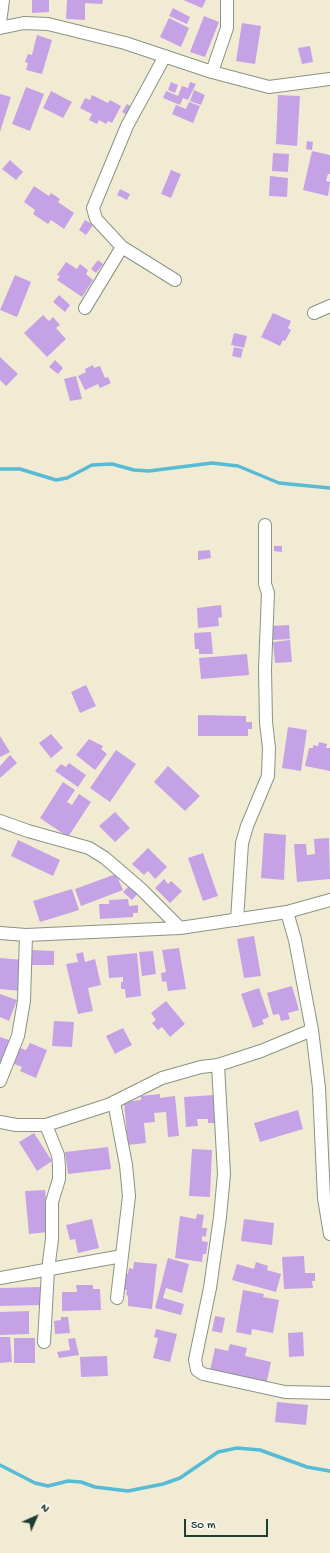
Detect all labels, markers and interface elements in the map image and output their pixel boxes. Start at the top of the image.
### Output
north arrow [16,1497,56,1537]
text: N [38,1502,51,1515]
scale bar [186,1511,270,1537]
text: 50 m [191,1519,216,1533]

